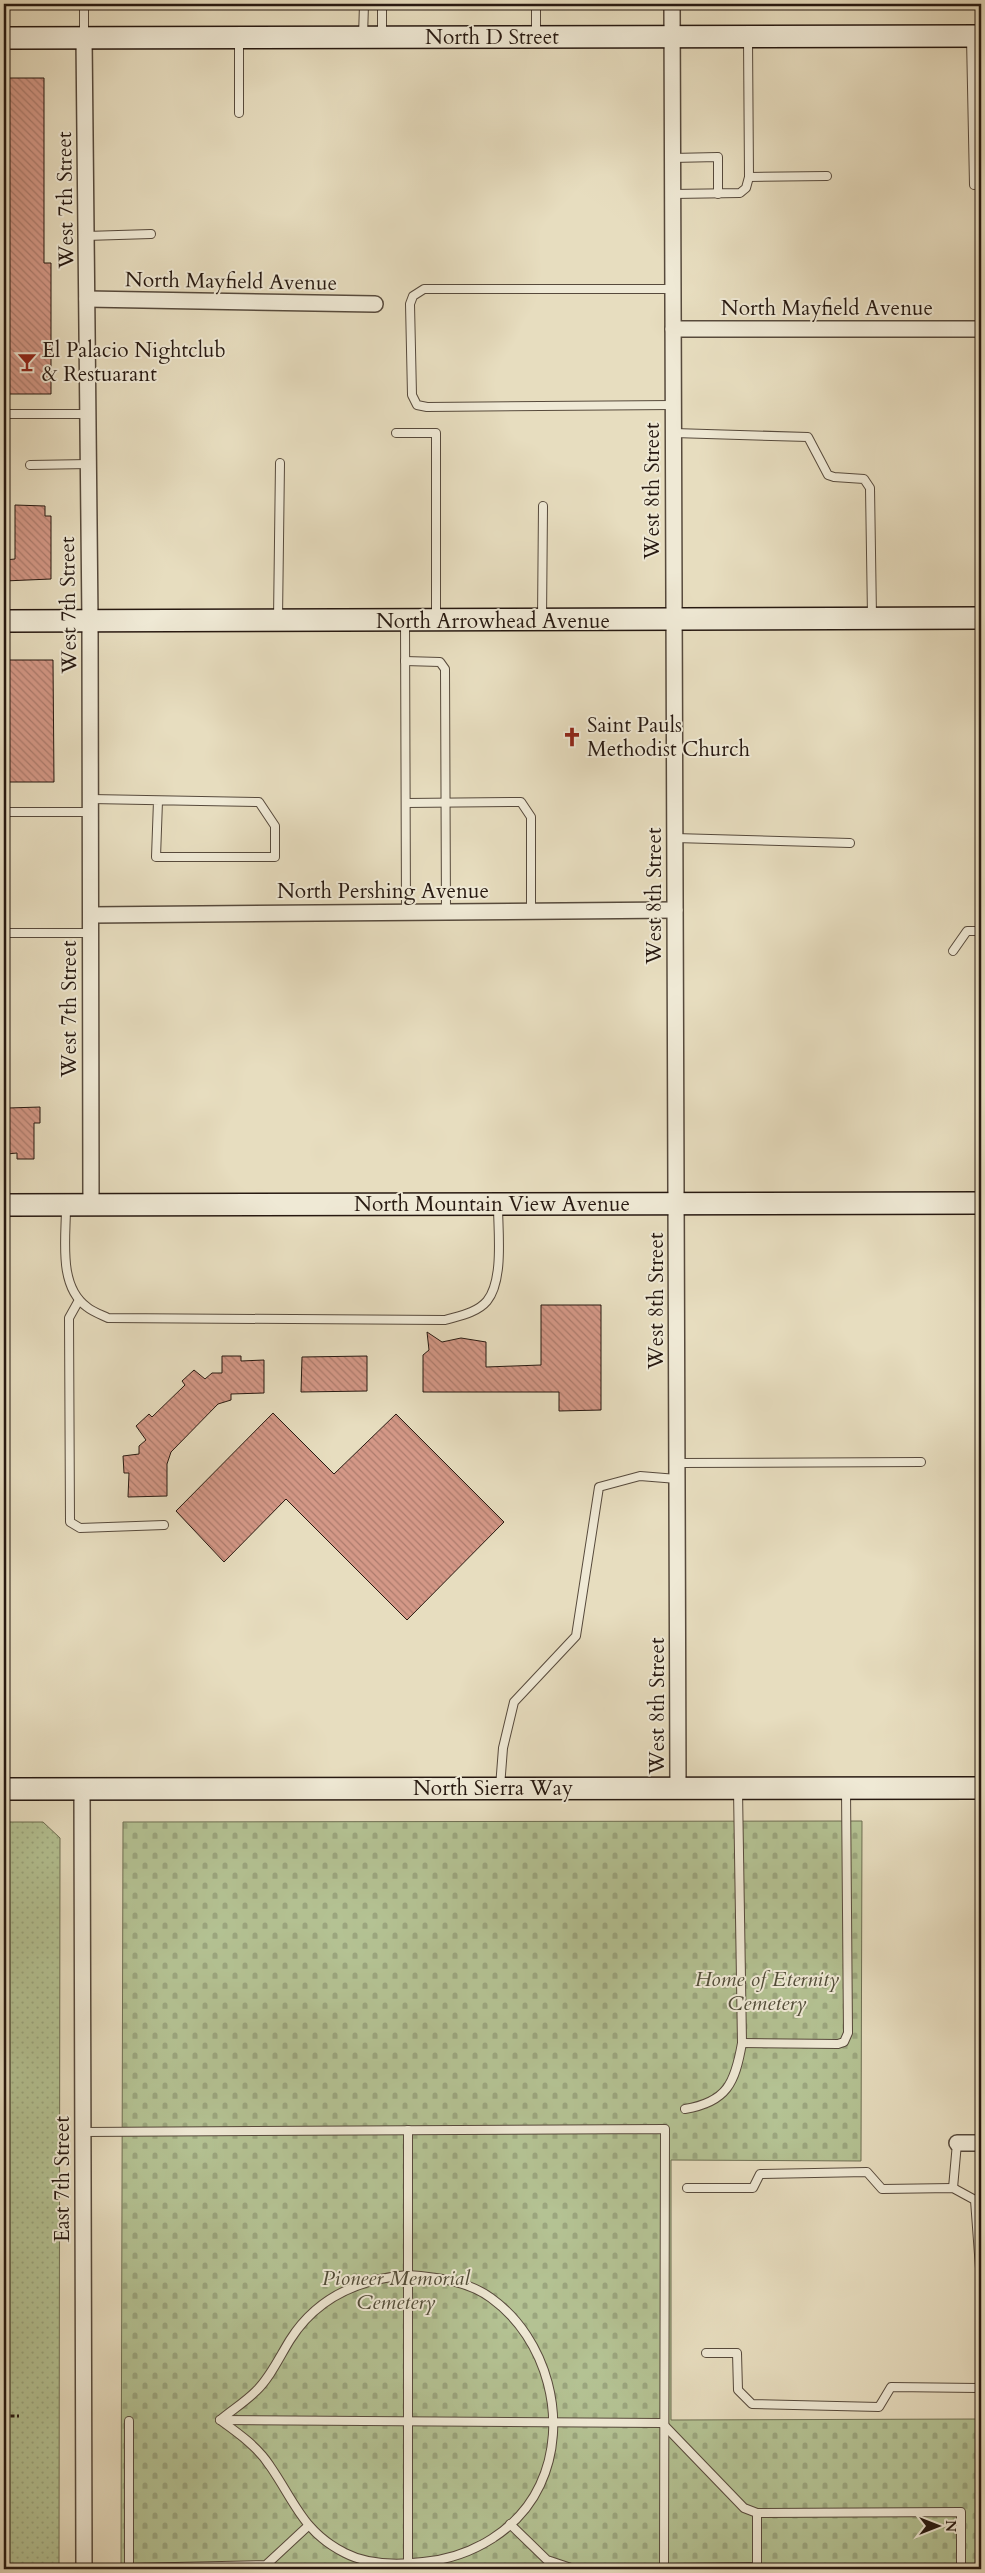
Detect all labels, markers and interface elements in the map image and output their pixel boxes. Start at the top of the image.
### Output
street label: North D Street [425,23,559,52]
street label: West 7th Street [50,131,81,270]
street label: North Mayfield Avenue [125,265,337,298]
street label: North Mayfield Avenue [721,294,933,323]
place label: El Palacio Nightclub & Restuarant [42,336,226,389]
bar icon: El Palacio Nightclub & Restuarant [16,351,38,373]
street label: West 8th Street [638,422,667,561]
street label: West 7th Street [53,536,84,675]
street label: North Arrowhead Avenue [376,607,610,636]
place label: Saint Pauls Methodist Church [587,711,751,764]
church icon: Saint Pauls Methodist Church [561,726,583,748]
street label: West 8th Street [640,827,669,966]
street label: North Pershing Avenue [277,877,489,906]
street label: West 7th Street [55,940,84,1079]
street label: North Mountain View Avenue [354,1190,630,1219]
street label: West 8th Street [642,1232,671,1371]
street label: West 8th Street [643,1637,672,1776]
street label: North Sierra Way [413,1774,573,1803]
park label: Home of Eternity Cemetery [695,1965,839,2018]
street label: East 7th Street [48,2115,77,2242]
park label: Pioneer Memorial Cemetery [322,2264,471,2317]
north arrow [912,2500,962,2550]
text: N [941,2520,960,2532]

